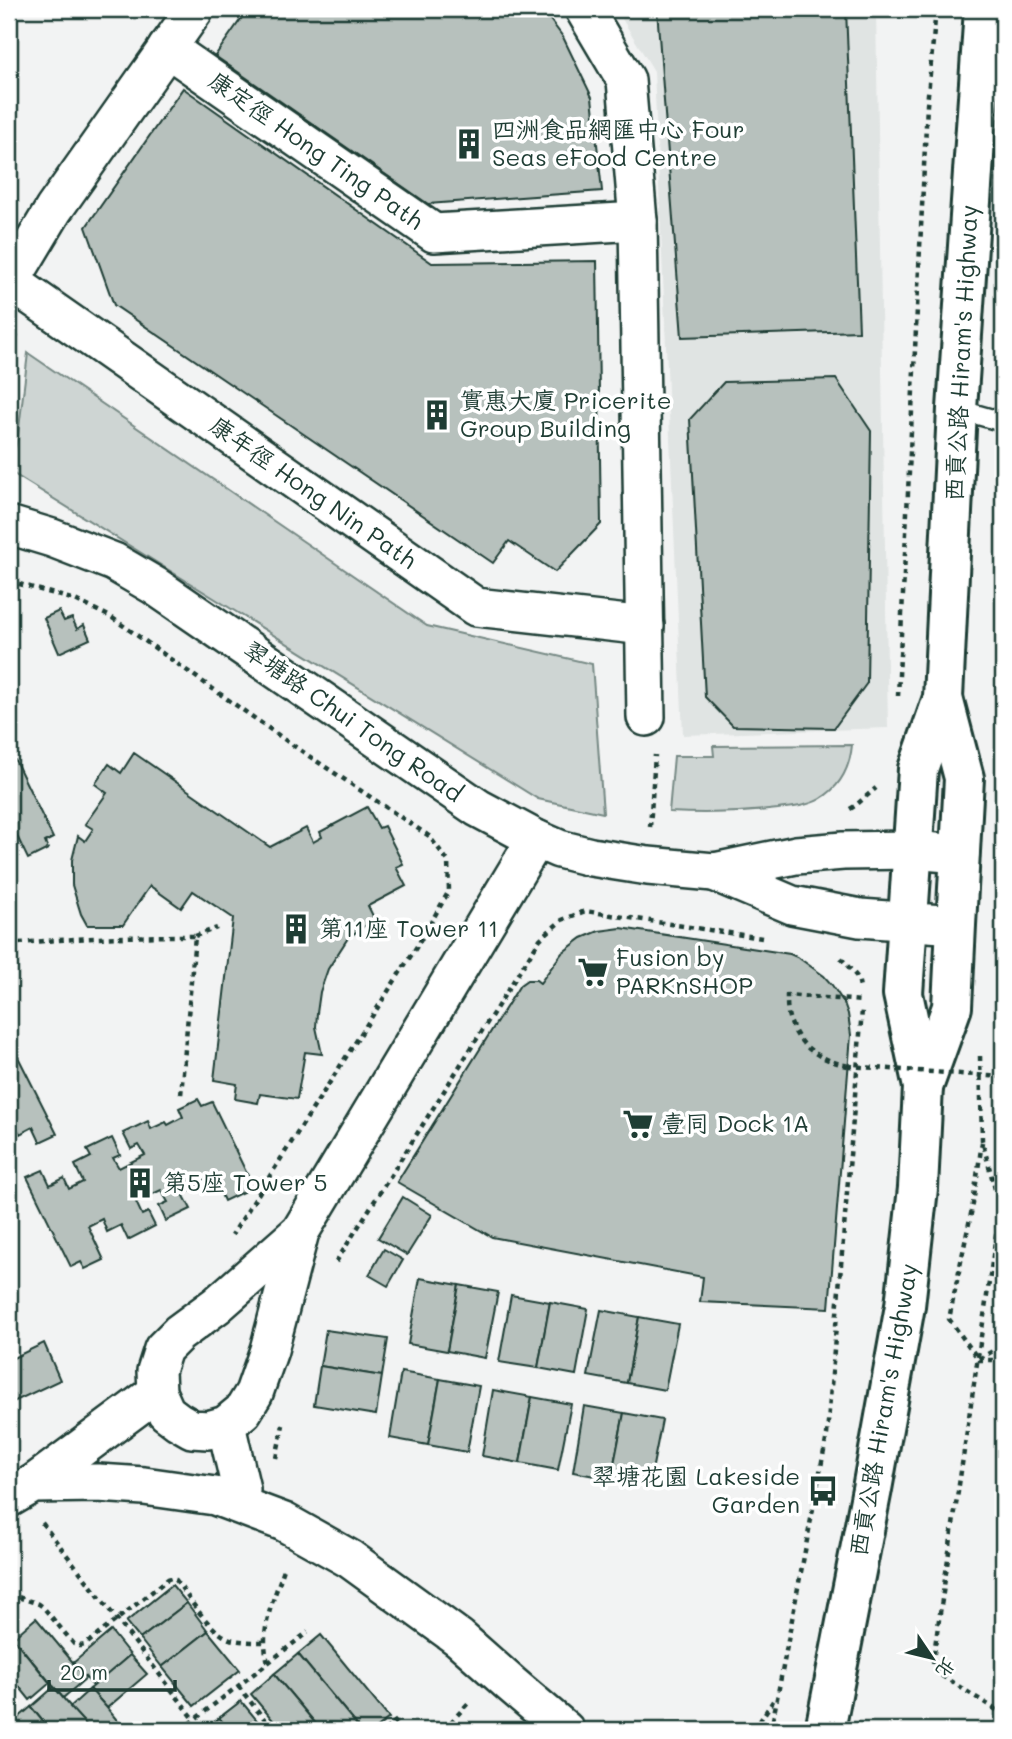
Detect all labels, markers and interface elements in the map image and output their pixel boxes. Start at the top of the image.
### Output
street label: 康定徑 Hong Ting Path [203,64,430,236]
place label: 四洲食品網匯中心 Four Seas eFood Centre [492,113,745,172]
building icon: 四洲食品網匯中心 Four Seas eFood Centre [452,127,486,161]
street label: 西貢公路 Hiram's Highway [937,204,984,502]
place label: 實惠大廈 Pricerite Group Building [460,384,672,443]
building icon: 實惠大廈 Pricerite Group Building [420,398,454,432]
street label: 康年徑 Hong Nin Path [204,409,423,575]
street label: 翠塘路 Chui Tong Road [238,633,470,808]
building icon: 第11座 Tower 11 [279,912,313,946]
place label: 第11座 Tower 11 [319,912,498,943]
place label: Fusion by PARKnSHOP [616,941,753,1000]
supermarket icon: Fusion by PARKnSHOP [576,955,610,989]
supermarket icon: 壹同 Dock 1A [621,1107,655,1141]
place label: 壹同 Dock 1A [661,1107,809,1138]
building icon: 第5座 Tower 5 [123,1166,157,1200]
place label: 第5座 Tower 5 [163,1166,327,1197]
street label: 西貢公路 Hiram's Highway [841,1261,924,1559]
place label: 翠塘花園 Lakeside Garden [592,1460,800,1519]
bus stop icon: 翠塘花園 Lakeside Garden [806,1474,840,1508]
north arrow [897,1624,967,1694]
scale bar [49,1648,175,1692]
text: 北 [931,1653,962,1683]
text: 20 m [60,1658,108,1685]

